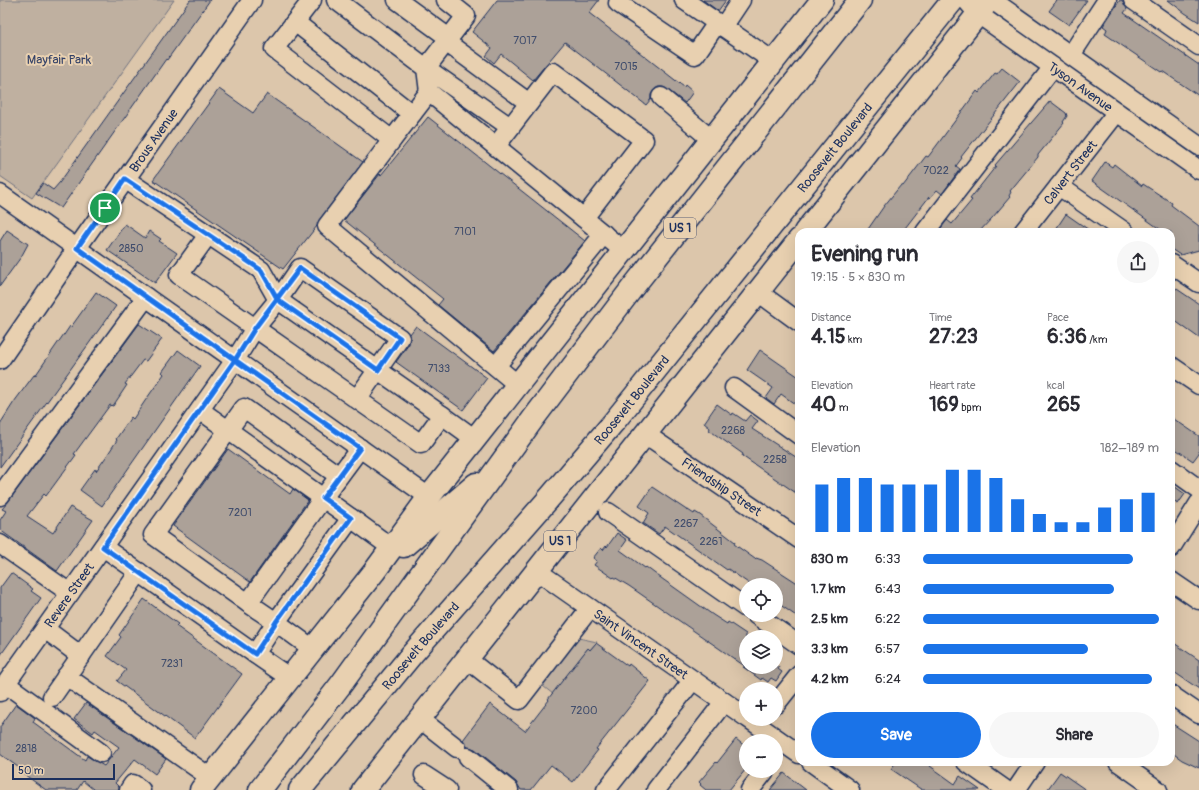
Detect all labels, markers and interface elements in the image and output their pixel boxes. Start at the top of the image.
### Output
house number: 7017 [513,34,537,47]
park label: Mayfair Park [27,52,92,68]
street label: Tyson Avenue [1045,59,1116,116]
house number: 7015 [614,60,638,73]
street label: Roosevelt Boulevard [795,100,876,196]
street label: Brous Avenue [126,105,182,175]
street label: Calvert Street [1040,137,1101,208]
house number: 7022 [923,164,949,177]
pin [88,191,122,225]
icon: arrive [94,197,116,219]
road number: US 1 [664,218,696,238]
house number: 7101 [454,225,476,238]
text: Evening run [811,240,919,268]
button: share [1117,241,1159,283]
house number: 2850 [118,242,144,255]
text: 19:15 · 5 × 830 m [811,269,905,285]
text: Distance [811,311,851,324]
text: Time [929,311,952,324]
text: Pace [1047,311,1069,324]
text: 4.15 [811,324,846,349]
text: 27:23 [929,324,978,349]
text: 6:36 [1047,324,1087,349]
text: km [846,333,862,346]
text: /km [1087,333,1107,346]
street label: Roosevelt Boulevard [591,353,673,448]
house number: 7133 [428,362,450,375]
text: Elevation [811,379,853,392]
text: Heart rate [929,379,975,392]
text: kcal [1047,379,1065,392]
text: 40 [811,392,836,417]
text: 169 [929,392,959,417]
text: 265 [1047,392,1081,417]
text: m [836,401,848,414]
text: bpm [959,401,982,414]
house number: 2268 [721,424,746,437]
text: Elevation [811,440,861,456]
text: 182–189 m [1100,440,1159,456]
house number: 2258 [763,453,787,466]
street label: Friendship Street [678,454,765,521]
house number: 7201 [228,506,252,519]
house number: 2267 [674,517,698,530]
road number: US 1 [544,531,576,551]
house number: 2261 [699,535,723,548]
text: 830 m [811,551,848,567]
text: 6:33 [875,551,901,567]
street label: Revere Street [41,560,98,631]
map controls [739,578,783,778]
button: locate [739,578,783,622]
text: 1.7 km [811,581,846,597]
text: 6:43 [875,581,901,597]
street label: Roosevelt Boulevard [379,599,463,693]
street label: Saint Vincent Street [590,606,692,684]
text: 2.5 km [811,611,848,627]
text: 6:22 [875,611,901,627]
button: layers [739,630,783,674]
text: 3.3 km [811,641,848,657]
text: 6:57 [875,641,900,657]
house number: 7231 [161,657,183,670]
text: 4.2 km [811,671,848,687]
text: 6:24 [875,671,901,687]
button: + [739,682,783,726]
house number: 7200 [571,704,598,717]
button: Save [811,712,981,758]
button: Share [989,712,1159,758]
button: − [739,734,783,778]
house number: 2818 [15,742,37,755]
scale bar [12,762,115,781]
text: 50 m [18,764,44,777]

